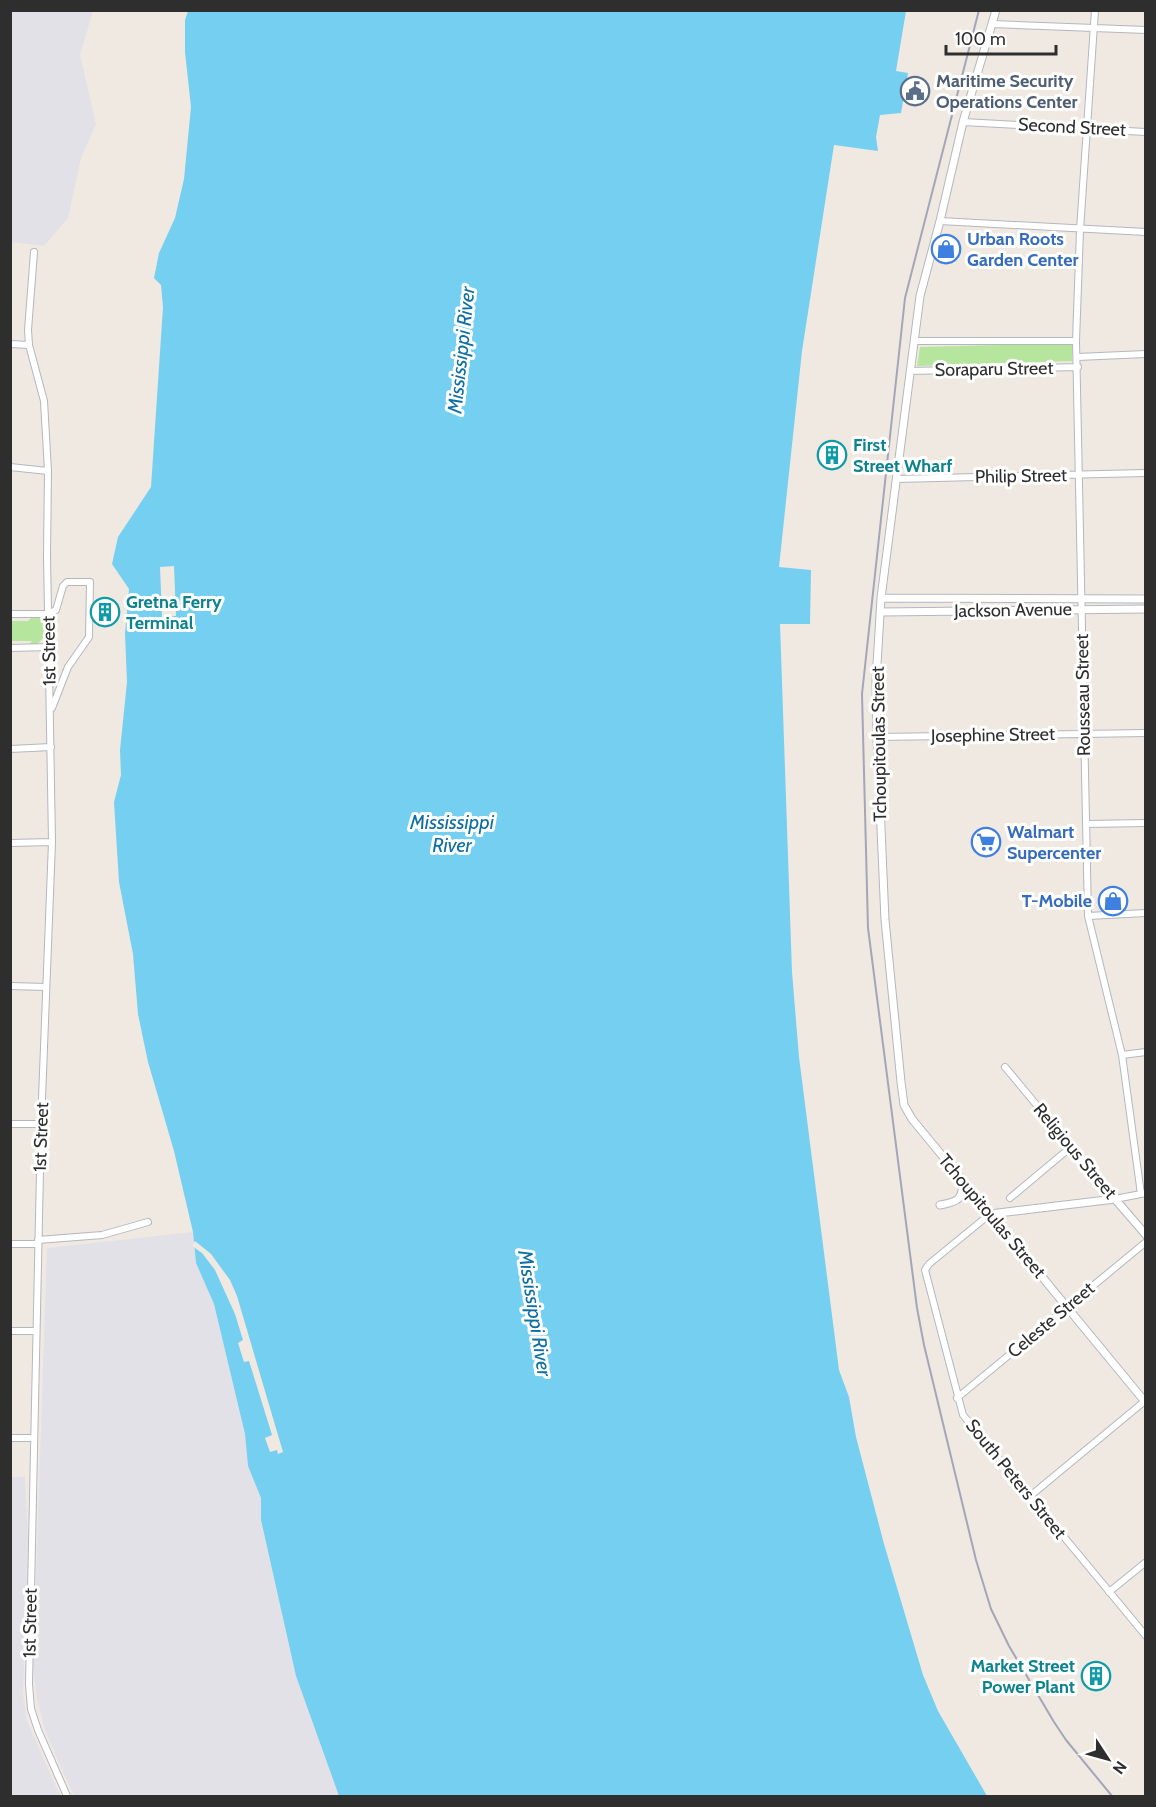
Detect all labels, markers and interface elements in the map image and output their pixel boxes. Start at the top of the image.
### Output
scale bar [946,18,1056,56]
text: 100 m [955,28,1006,50]
place label: Maritime Security Operations Center [936,70,1077,113]
public building icon: Maritime Security Operations Center [899,75,931,107]
street label: Second Street [1017,113,1127,141]
place label: Urban Roots Garden Center [967,228,1079,271]
shop icon: Urban Roots Garden Center [930,233,962,265]
water label: Mississippi River [442,285,480,416]
street label: Soraparu Street [934,357,1054,381]
place label: First Street Wharf [853,434,952,477]
building icon: First Street Wharf [816,439,848,471]
street label: Philip Street [975,464,1067,488]
place label: Gretna Ferry Terminal [126,591,222,634]
building icon: Gretna Ferry Terminal [89,596,121,628]
street label: Jackson Avenue [953,598,1072,622]
street label: 1st Street [37,616,61,686]
street label: Rousseau Street [1071,634,1095,756]
street label: Tchoupitoulas Street [867,666,891,822]
street label: Josephine Street [930,723,1055,747]
water label: Mississippi River [409,810,495,857]
place label: Walmart Supercenter [1007,821,1101,864]
supermarket icon: Walmart Supercenter [970,826,1002,858]
shop icon: T-Mobile [1097,885,1129,917]
place label: T-Mobile [1022,890,1092,912]
street label: Religious Street [1029,1099,1121,1203]
street label: 1st Street [29,1102,53,1172]
street label: Tchoupitoulas Street [934,1149,1050,1283]
water label: Mississippi River [513,1247,557,1379]
street label: Celeste Street [1003,1277,1099,1363]
street label: South Peters Street [961,1415,1071,1543]
street label: 1st Street [18,1588,42,1658]
place label: Market Street Power Plant [970,1655,1075,1698]
building icon: Market Street Power Plant [1080,1660,1112,1692]
north arrow [1078,1729,1138,1789]
text: N [1109,1757,1131,1778]

